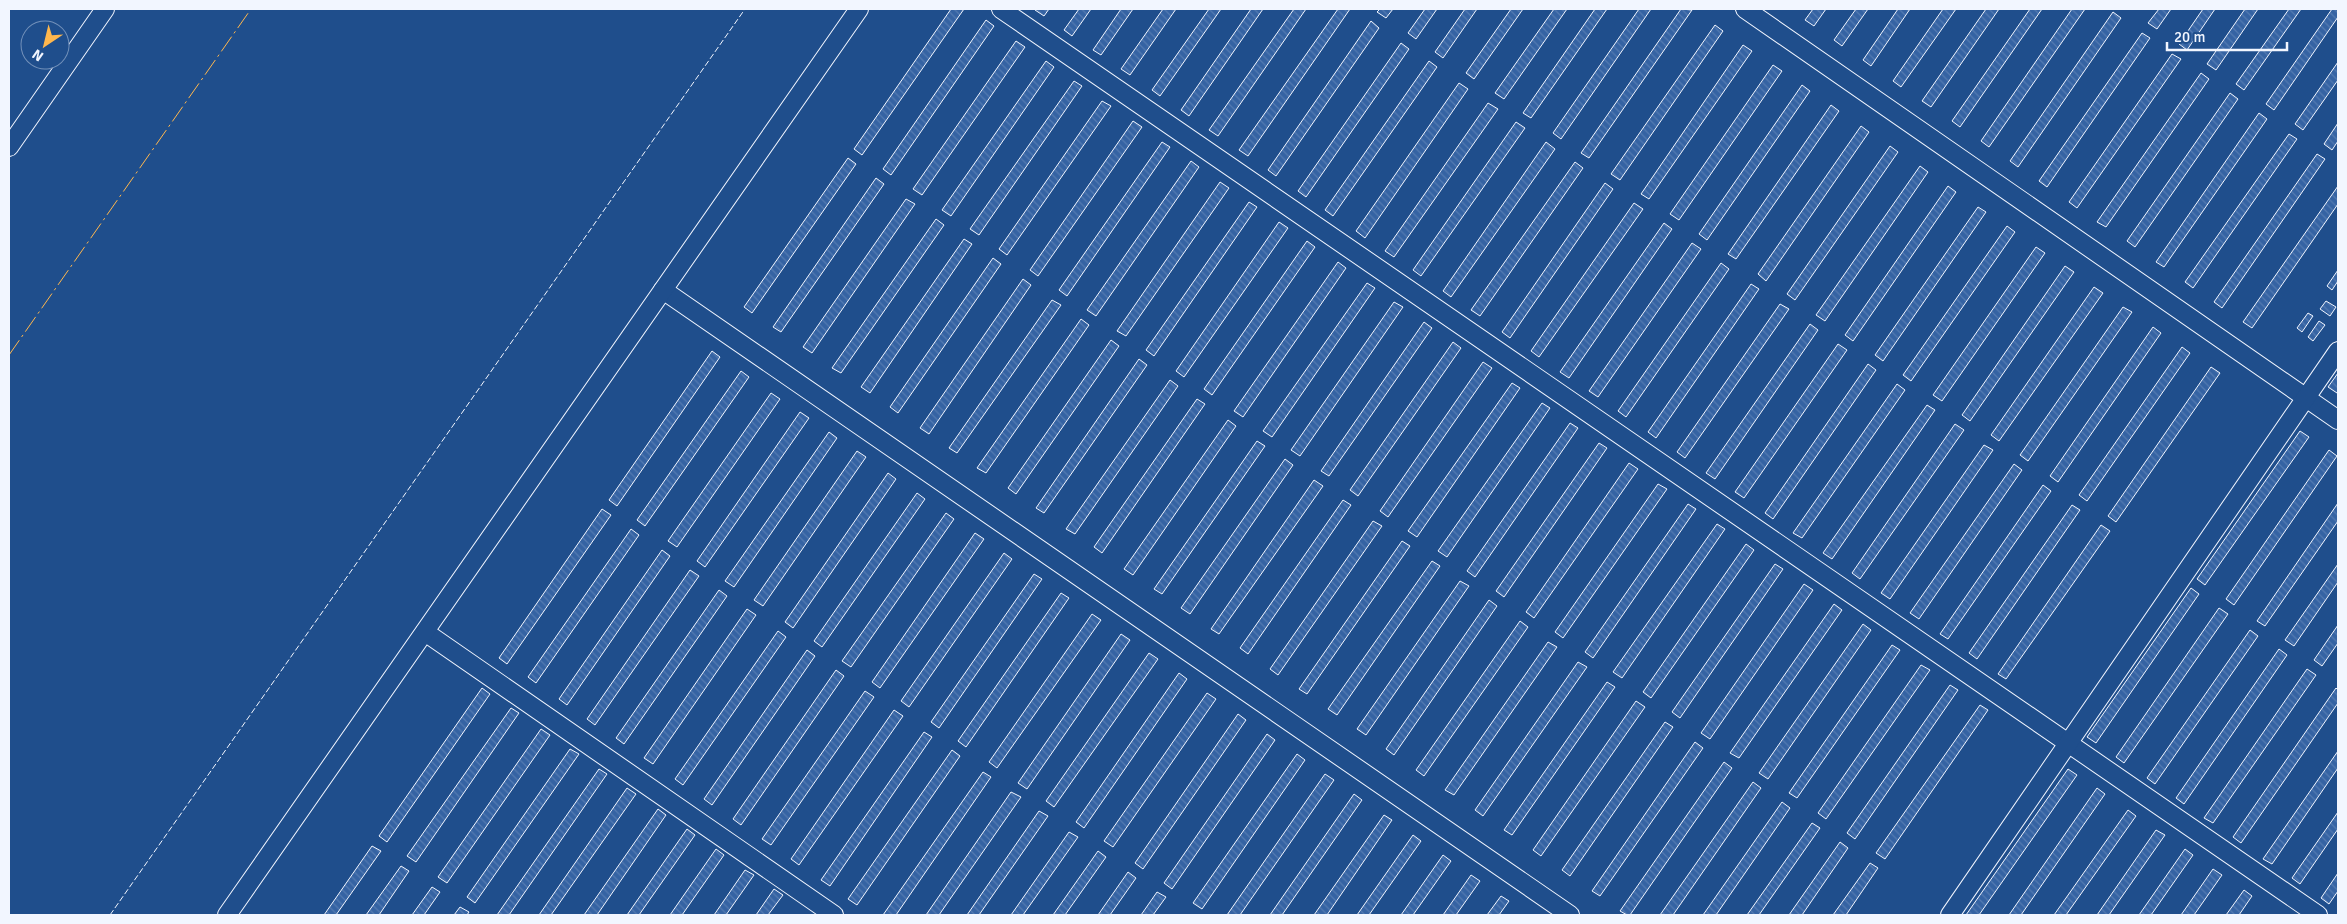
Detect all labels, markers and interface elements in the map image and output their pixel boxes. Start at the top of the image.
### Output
north arrow [20,20,70,70]
scale bar [2167,20,2287,52]
text: 20 m [2174,28,2205,46]
text: N [29,45,47,65]

